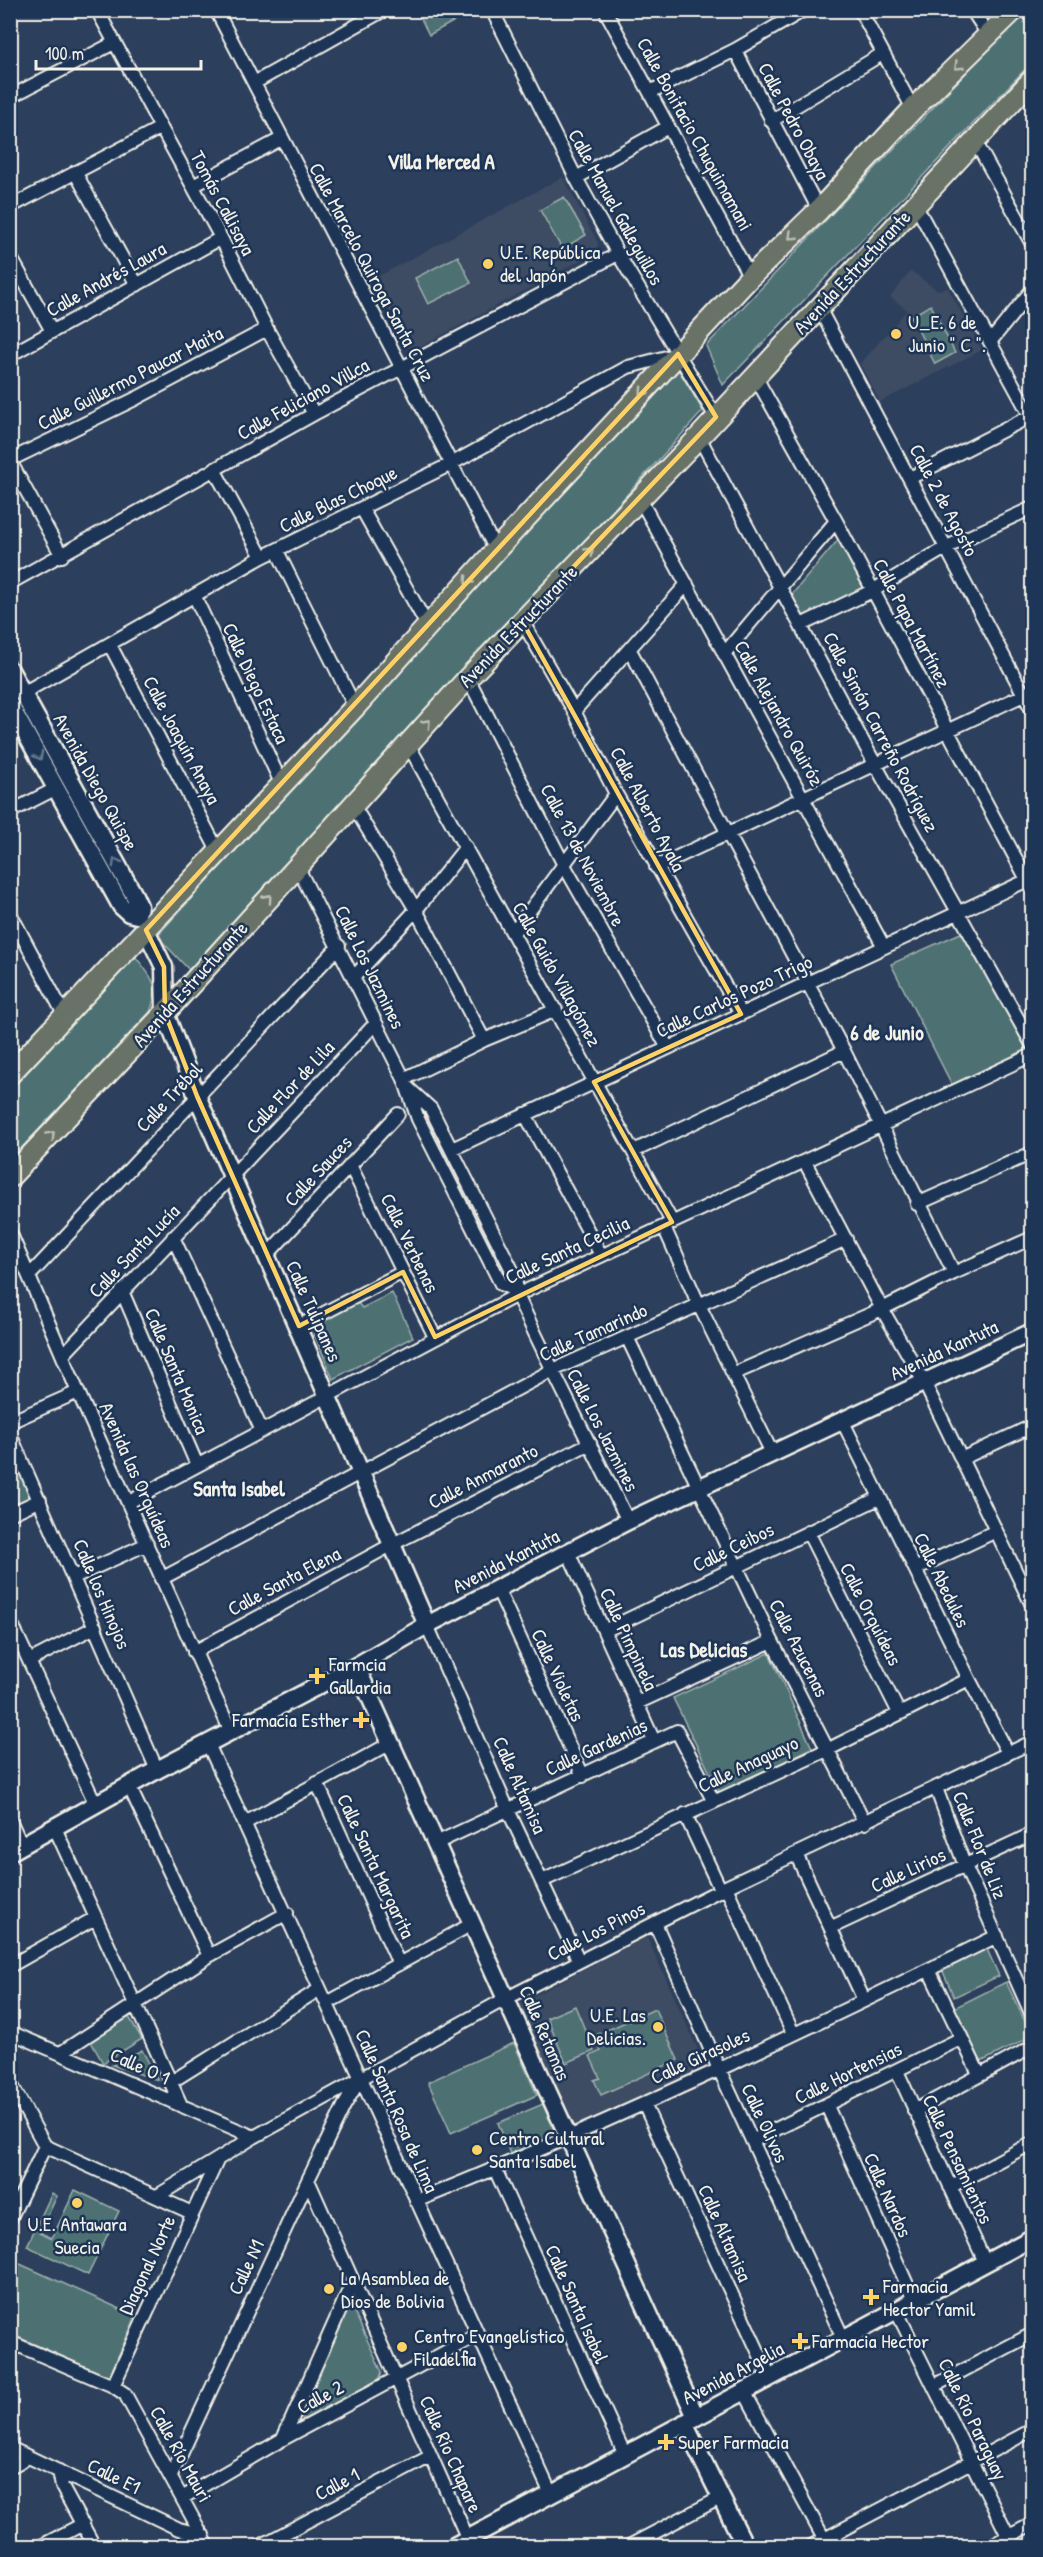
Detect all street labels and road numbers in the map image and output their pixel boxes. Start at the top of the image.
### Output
street label: Calle Bonifacio Chuquimamani [631,32,760,235]
street label: Calle Pedro Obaya [752,57,837,184]
street label: Calle Manuel Galleguillos [562,124,671,290]
street label: Tomás Callisaya [185,146,262,260]
street label: Calle Marcelo Quiroga Santa Cruz [303,158,442,386]
street label: Avenida Estructurante [787,204,916,340]
street label: Calle Andrés Laura [41,234,171,323]
street label: Calle Guillermo Paucar Maita [32,319,227,436]
street label: Calle Feliciano Villca [232,351,374,446]
street label: Calle 2 de Agosto [903,439,985,561]
street label: Calle Blas Choque [274,458,401,539]
street label: Calle Papa Martínez [867,553,958,693]
street label: Avenida Estructurante [452,558,583,693]
street label: Calle Diego Estaca [217,618,296,748]
street label: Calle Simón Carreño Rodríguez [817,627,946,837]
street label: Calle Alejandro Quiróz [728,635,831,791]
street label: Calle Joaquín Anaya [137,671,228,809]
street label: Avenida Diego Quispe [48,708,145,855]
street label: Calle Alberto Ayala [604,742,693,876]
street label: Calle 13 de Noviembre [534,779,632,931]
street label: Calle Guido Villagómez [506,896,609,1051]
street label: Calle Los Jazmines [329,900,412,1033]
street label: Avenida Estructurante [126,915,253,1052]
street label: Calle Carlos Pozo Trigo [651,947,816,1044]
street label: Calle Flor de Lila [239,1034,340,1139]
street label: Calle Trébol [129,1055,209,1138]
street label: Calle Sauces [278,1129,358,1212]
street label: Calle Verbenas [375,1188,446,1297]
street label: Calle Santa Lucía [82,1198,185,1304]
street label: Calle Santa Cecilia [500,1209,633,1290]
street label: Calle Tulipanes [280,1256,349,1366]
street label: Calle Tamarindo [534,1296,651,1367]
street label: Calle Santa Monica [139,1304,216,1438]
street label: Avenida Kantuta [885,1313,1002,1386]
street label: Calle Los Jazmines [561,1364,646,1496]
street label: Avenida las Orquídeas [93,1398,182,1552]
street label: Calle Anmaranto [423,1436,542,1515]
street label: Calle Ceibos [688,1515,778,1578]
street label: Avenida Kantuta [448,1522,564,1599]
street label: Calle Abedules [908,1528,977,1632]
street label: Calle los Hinojos [67,1535,138,1653]
street label: Calle Santa Elena [223,1539,345,1622]
street label: Calle Orquídeas [834,1558,909,1670]
street label: Calle Pimpinela [594,1583,665,1695]
street label: Calle Azucenas [763,1594,836,1702]
street label: Calle Violetas [525,1624,592,1726]
street label: Calle Gardenias [540,1711,652,1782]
street label: Calle Anaguayo [693,1729,802,1799]
street label: Calle Altamisa [487,1732,554,1838]
street label: Calle Flor de Liz [947,1787,1014,1903]
street label: Calle Santa Margarita [331,1789,422,1943]
street label: Calle Lirios [866,1840,950,1899]
street label: Calle Los Pinos [542,1894,650,1967]
street label: Calle Retamas [513,1981,578,2085]
street label: Calle Girasoles [646,2021,754,2090]
street label: Calle Santa Rosa de Lima [349,2025,446,2197]
street label: Calle Hortensias [789,2035,906,2110]
street label: Calle O 1 [106,2040,174,2091]
street label: Calle Olivos [735,2079,796,2167]
street label: Calle Pensamientos [917,2090,1000,2228]
street label: Calle Nardos [858,2148,919,2242]
street label: Calle Altamisa [692,2180,759,2286]
street label: Diagonal Norte [112,2211,181,2319]
street label: Calle N1 [221,2235,270,2299]
street label: Calle Santa Isabel [539,2240,616,2368]
street label: Avenida Argelia [677,2334,788,2411]
street label: Calle Río Paraguay [932,2353,1015,2484]
street label: Calle 2 [292,2373,348,2420]
street label: Calle Río Chapare [414,2391,489,2517]
street label: Calle Río Mauri [144,2401,219,2507]
street label: Calle E1 [83,2451,145,2500]
street label: Calle 1 [310,2461,364,2507]

